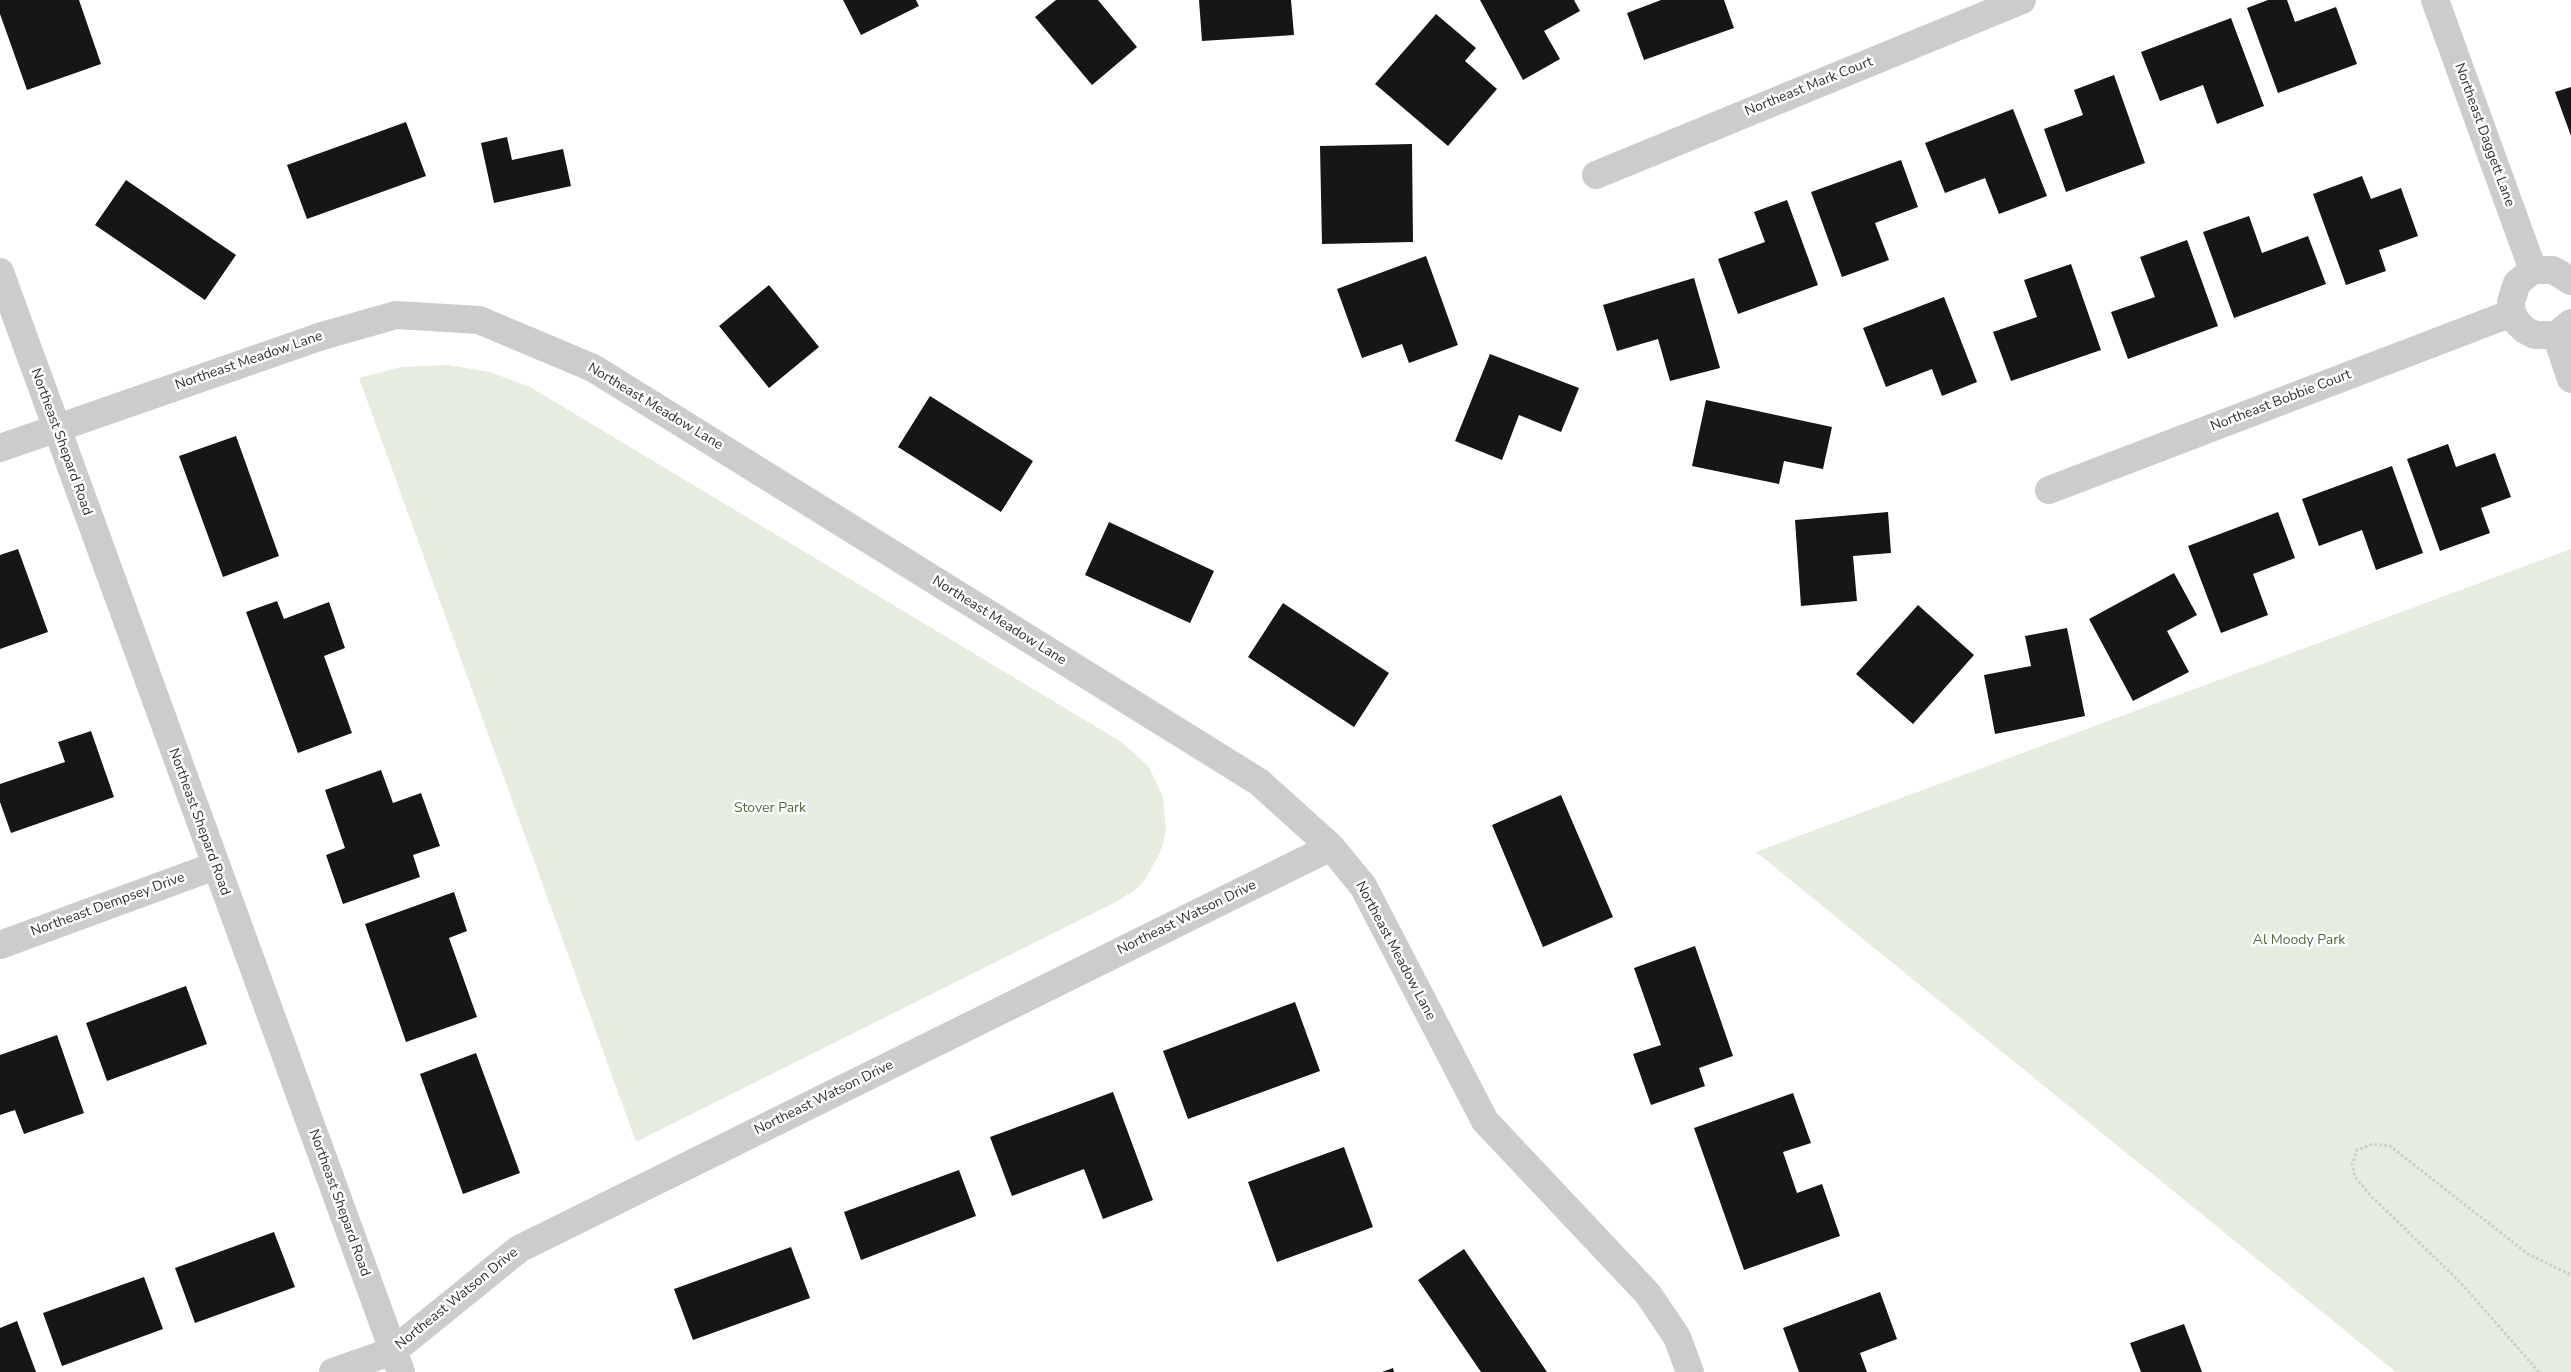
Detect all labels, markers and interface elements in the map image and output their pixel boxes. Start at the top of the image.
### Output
street label: Northeast Mark Court [1743,54,1875,120]
street label: Northeast Daggett Lane [2450,61,2518,209]
street label: Northeast Meadow Lane [173,328,325,394]
street label: Northeast Meadow Lane [584,360,726,454]
street label: Northeast Shepard Road [27,366,95,518]
street label: Northeast Bobbie Court [2208,366,2354,436]
street label: Northeast Meadow Lane [929,573,1069,669]
street label: Northeast Shepard Road [165,746,233,898]
park label: Stover Park [734,801,806,817]
street label: Northeast Dempsey Drive [29,869,187,941]
street label: Northeast Watson Drive [1115,877,1259,959]
street label: Northeast Meadow Lane [1351,879,1439,1023]
park label: Al Moody Park [2253,933,2345,949]
street label: Northeast Watson Drive [752,1057,896,1139]
street label: Northeast Shepard Road [305,1127,373,1279]
street label: Northeast Watson Drive [392,1244,522,1354]

